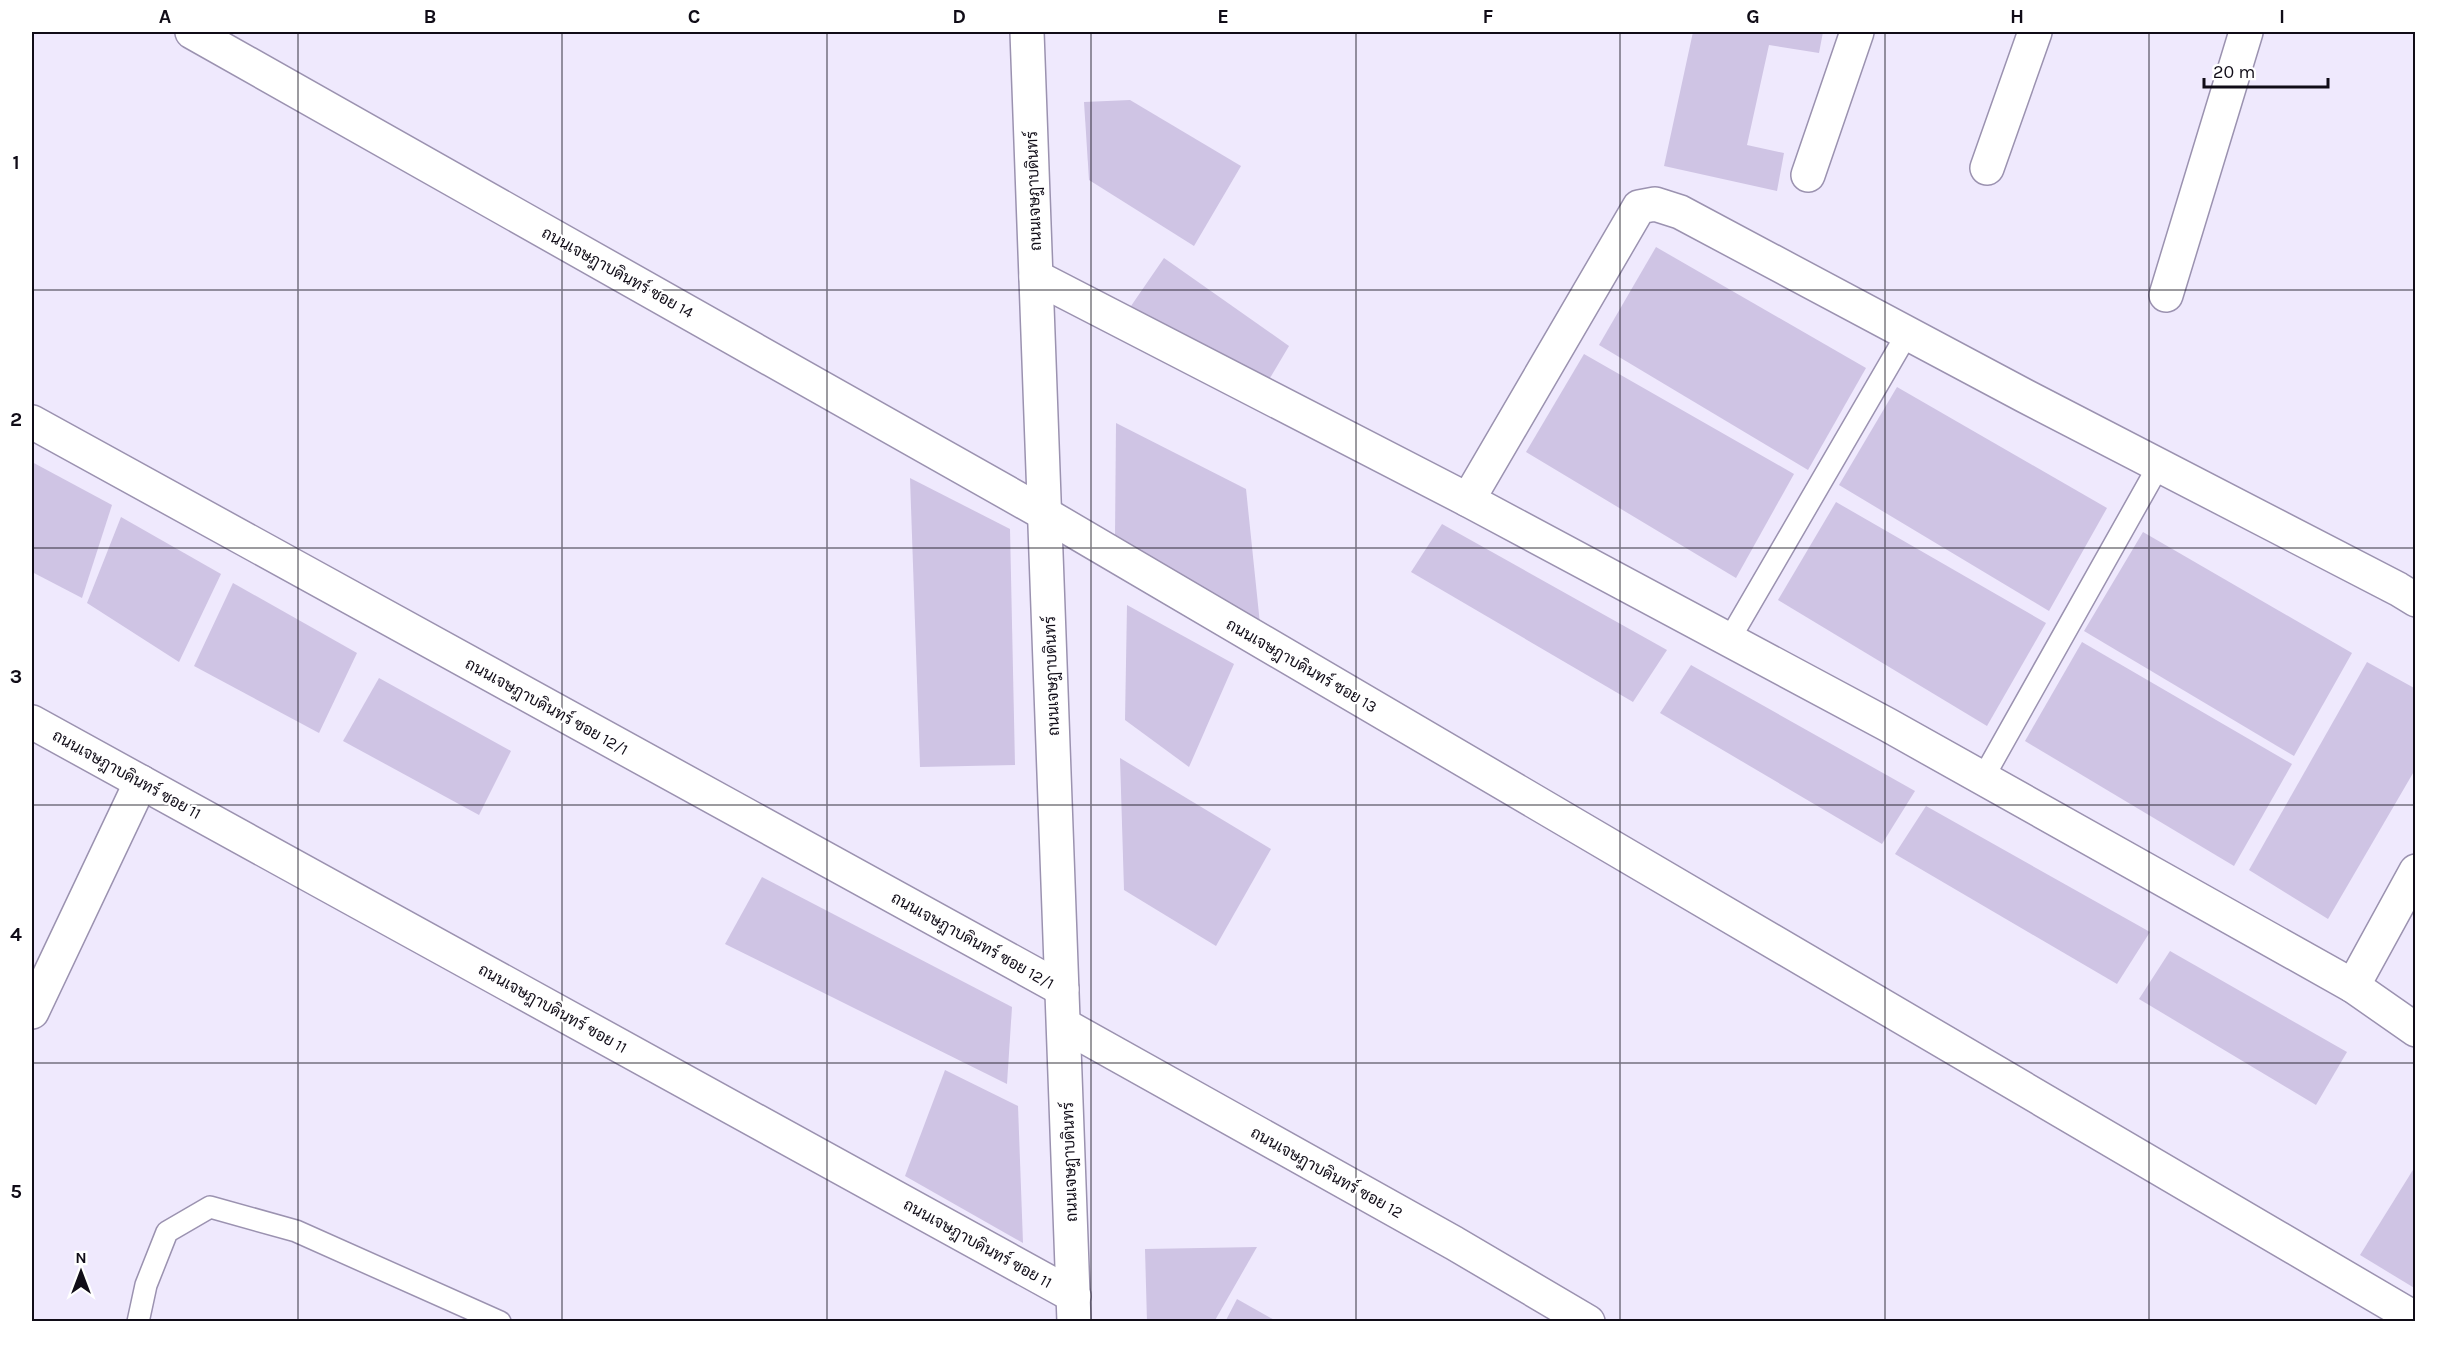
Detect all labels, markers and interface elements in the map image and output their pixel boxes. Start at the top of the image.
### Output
text: A [159,5,172,28]
text: B [424,5,436,28]
text: C [688,5,700,28]
text: D [952,5,966,28]
text: E [1217,5,1229,28]
text: F [1483,5,1494,28]
text: G [1746,5,1760,28]
text: H [2010,5,2024,28]
text: I [2279,5,2285,28]
scale bar [2204,51,2328,89]
text: 20 m [2213,61,2255,83]
street label: ถนนเจษฎาบดินทร์ [1019,130,1046,251]
text: 1 [12,151,20,174]
street label: ถนนเจษฎาบดินทร์ ซอย 14 [538,220,698,323]
text: 2 [10,408,22,431]
street label: ถนนเจษฎาบดินทร์ ซอย 13 [1222,612,1382,717]
street label: ถนนเจษฎาบดินทร์ [1037,615,1064,736]
street label: ถนนเจษฎาบดินทร์ ซอย 12/1 [462,651,633,760]
text: 3 [10,665,22,688]
street label: ถนนเจษฎาบดินทร์ ซอย 11 [49,723,206,824]
street label: ถนนเจษฎาบดินทร์ ซอย 12/1 [888,885,1059,994]
text: 4 [10,923,22,946]
street label: ถนนเจษฎาบดินทร์ ซอย 11 [475,957,632,1058]
street label: ถนนเจษฎาบดินทร์ [1055,1101,1082,1222]
street label: ถนนเจษฎาบดินทร์ ซอย 12 [1247,1120,1407,1223]
text: 5 [10,1180,22,1203]
street label: ถนนเจษฎาบดินทร์ ซอย 11 [900,1192,1057,1293]
north arrow [51,1242,111,1302]
text: N [75,1248,87,1267]

